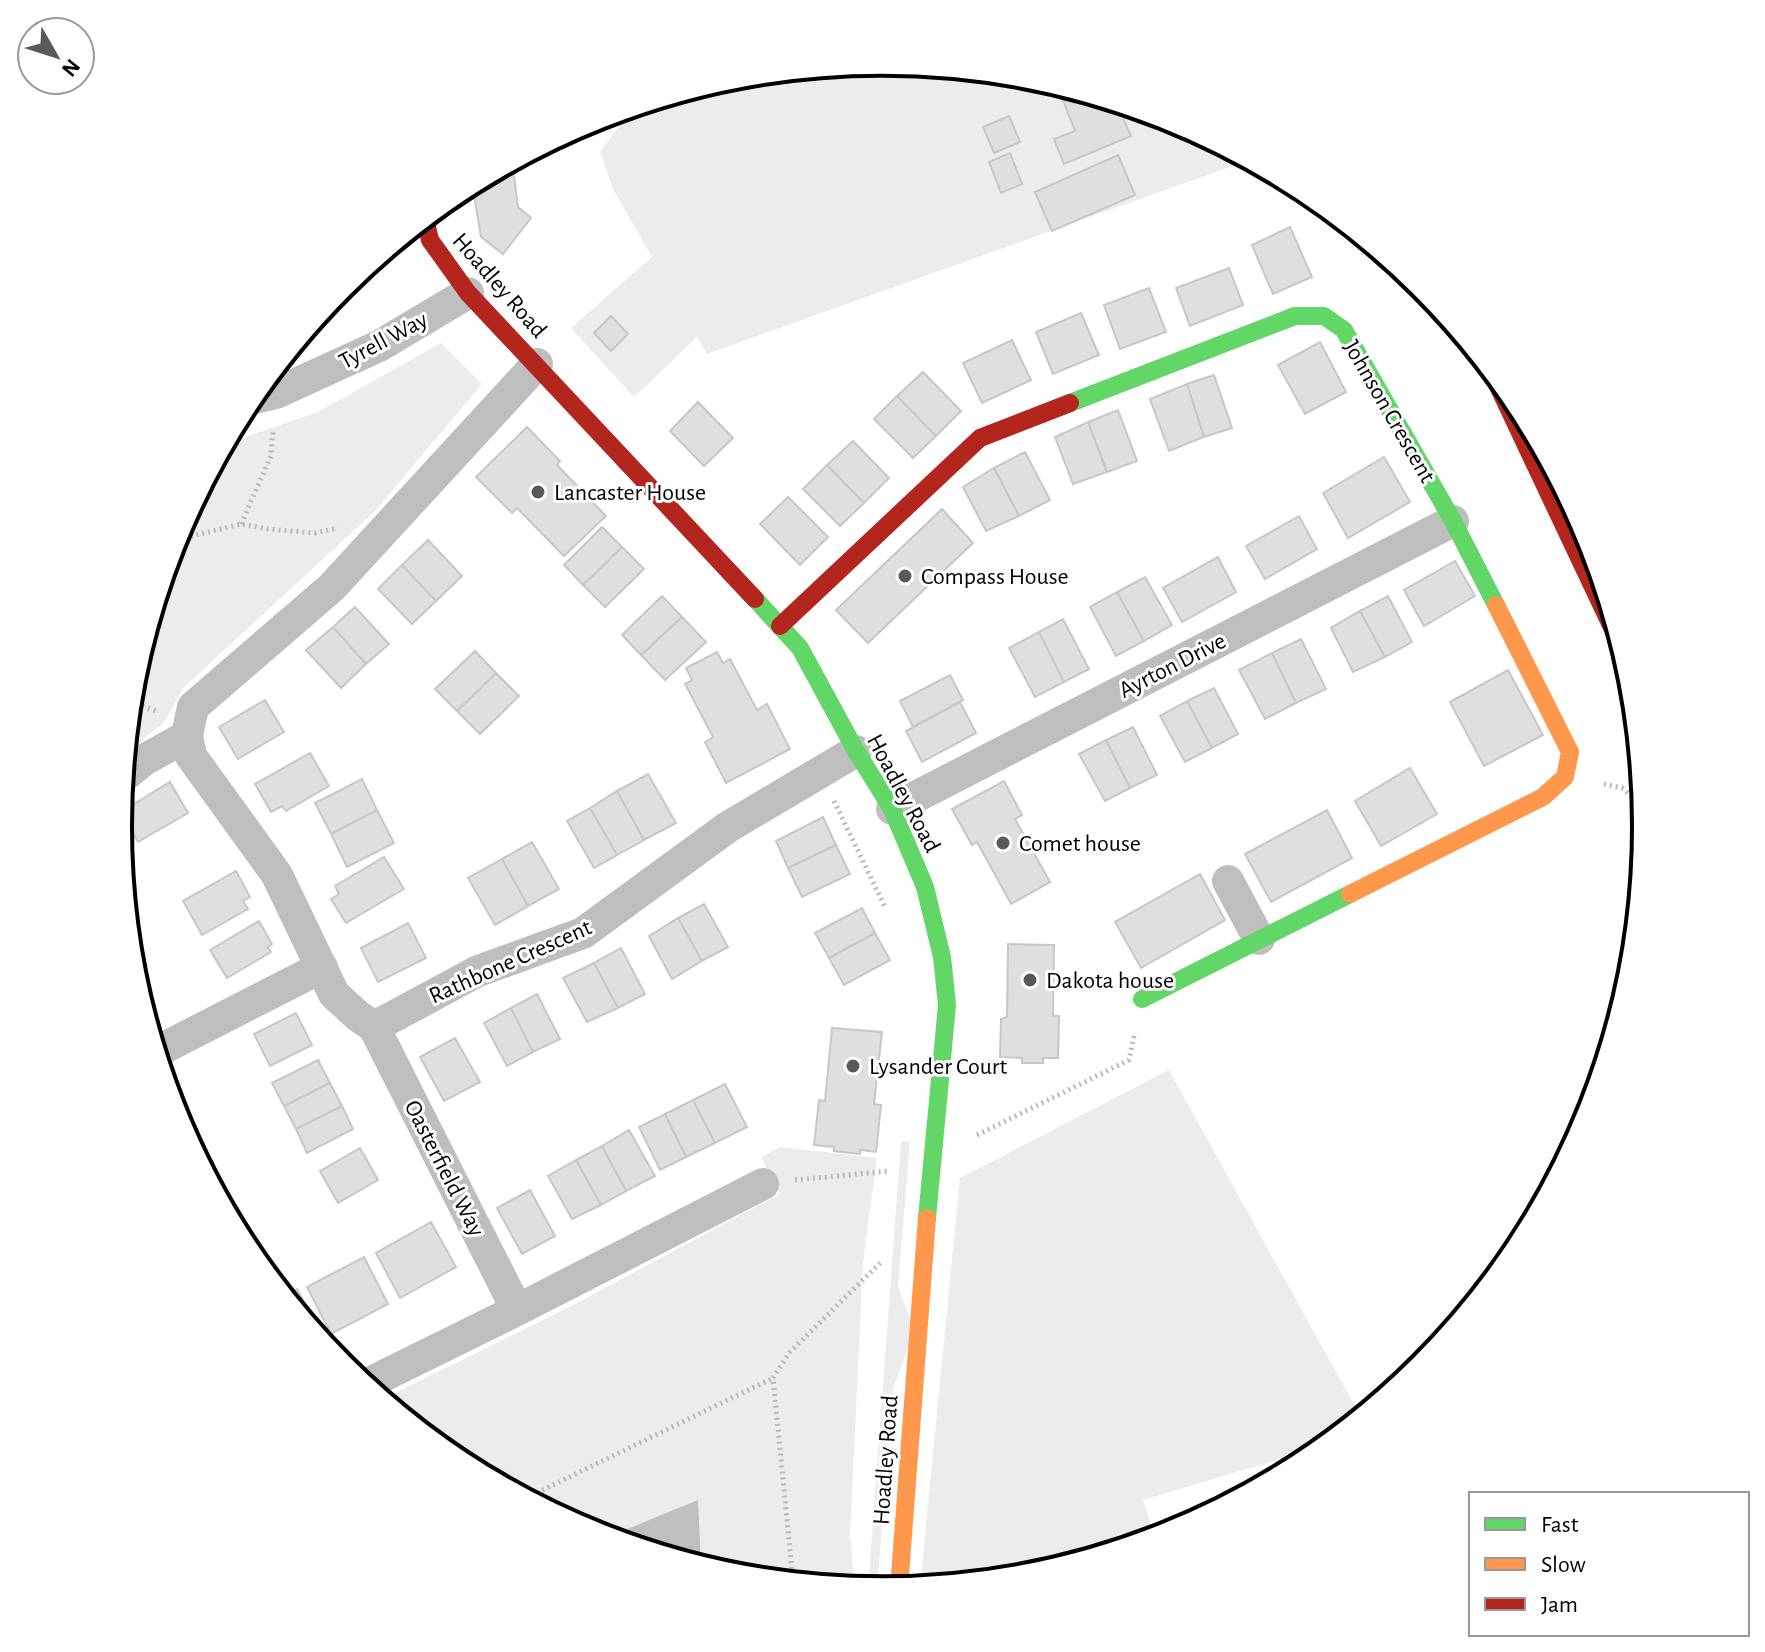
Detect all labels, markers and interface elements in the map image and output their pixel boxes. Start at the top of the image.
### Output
north arrow [16,16,96,96]
text: N [57,55,84,81]
street label: Hoadley Road [447,229,551,343]
street label: Tyrell Way [335,308,432,374]
street label: Johnson Crescent [1339,336,1440,487]
place label: Lancaster House [554,481,706,505]
marker: Lancaster House [529,483,547,501]
place label: Compass House [921,565,1069,589]
marker: Compass House [896,567,914,585]
street label: Ayrton Drive [1115,629,1230,703]
street label: Hoadley Road [862,730,944,857]
place label: Comet house [1019,832,1141,856]
marker: Comet house [994,834,1012,852]
street label: Rathbone Crescent [425,915,596,1009]
place label: Dakota house [1046,969,1174,993]
marker: Dakota house [1021,971,1039,989]
place label: Lysander Court [869,1055,1008,1079]
marker: Lysander Court [844,1057,862,1075]
street label: Oasterfield Way [400,1097,489,1240]
street label: Hoadley Road [869,1394,903,1526]
legend [1469,1492,1749,1636]
text: Fast [1541,1513,1579,1537]
text: Slow [1541,1553,1586,1577]
text: Jam [1541,1593,1578,1617]

